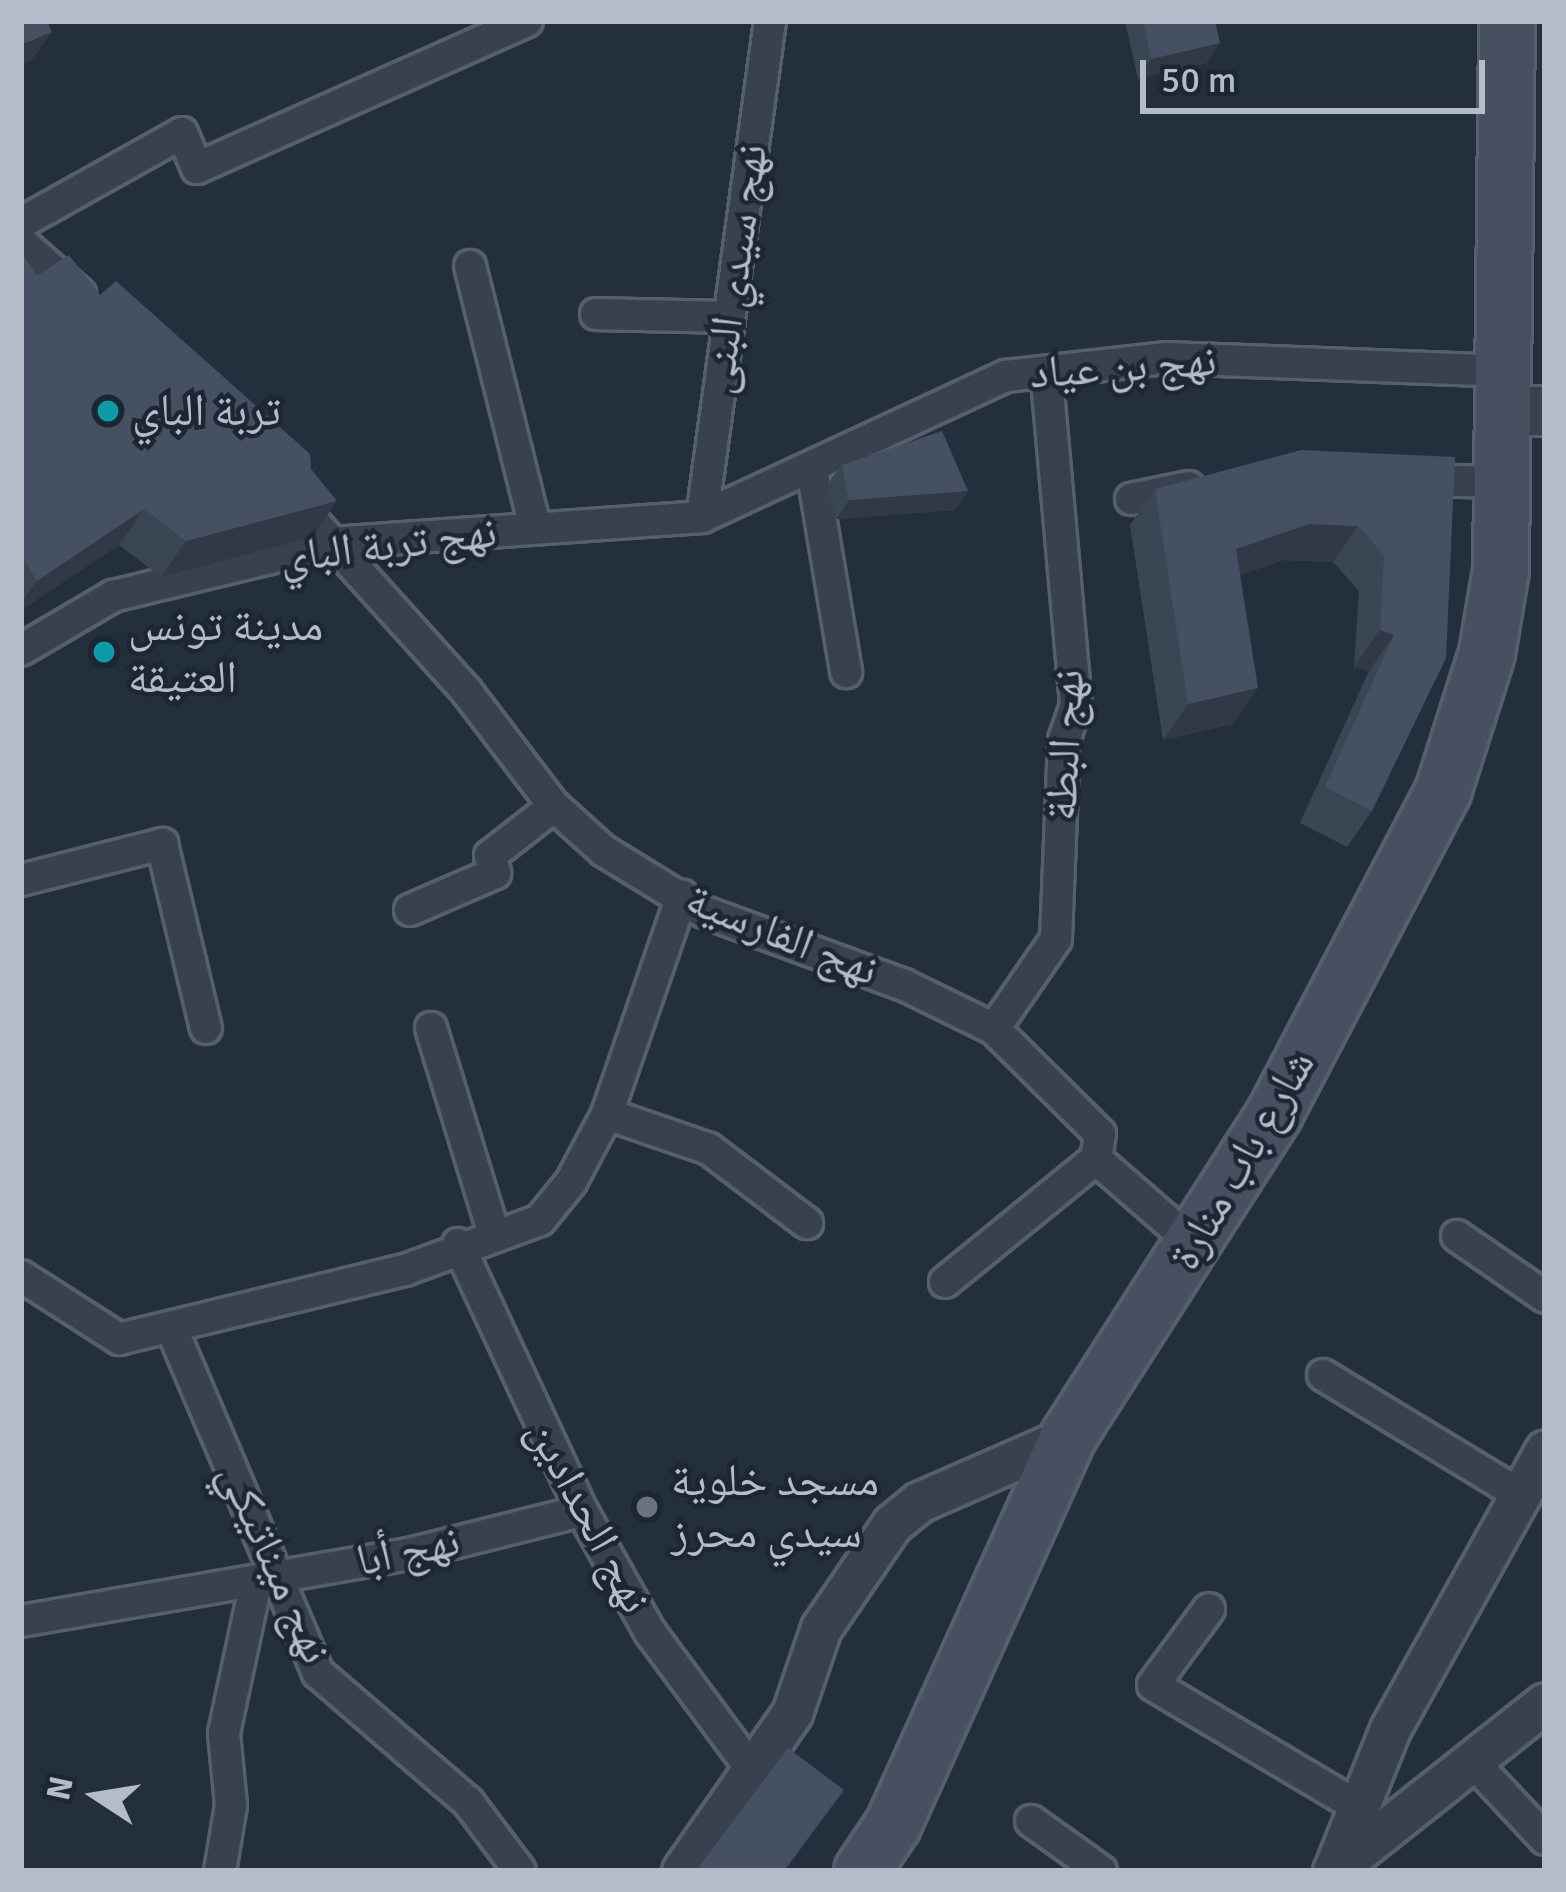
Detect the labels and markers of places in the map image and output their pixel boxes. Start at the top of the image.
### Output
place label: تربة الباي [132,384,281,438]
marker: تربة الباي [95,398,121,424]
place label: مدينة تونس العتيقة [128,599,323,705]
marker: مدينة تونس العتيقة [91,639,117,665]
place label: مسجد خلوية سيدي محرز [671,1454,879,1560]
marker: مسجد خلوية سيدي محرز [634,1494,660,1520]

